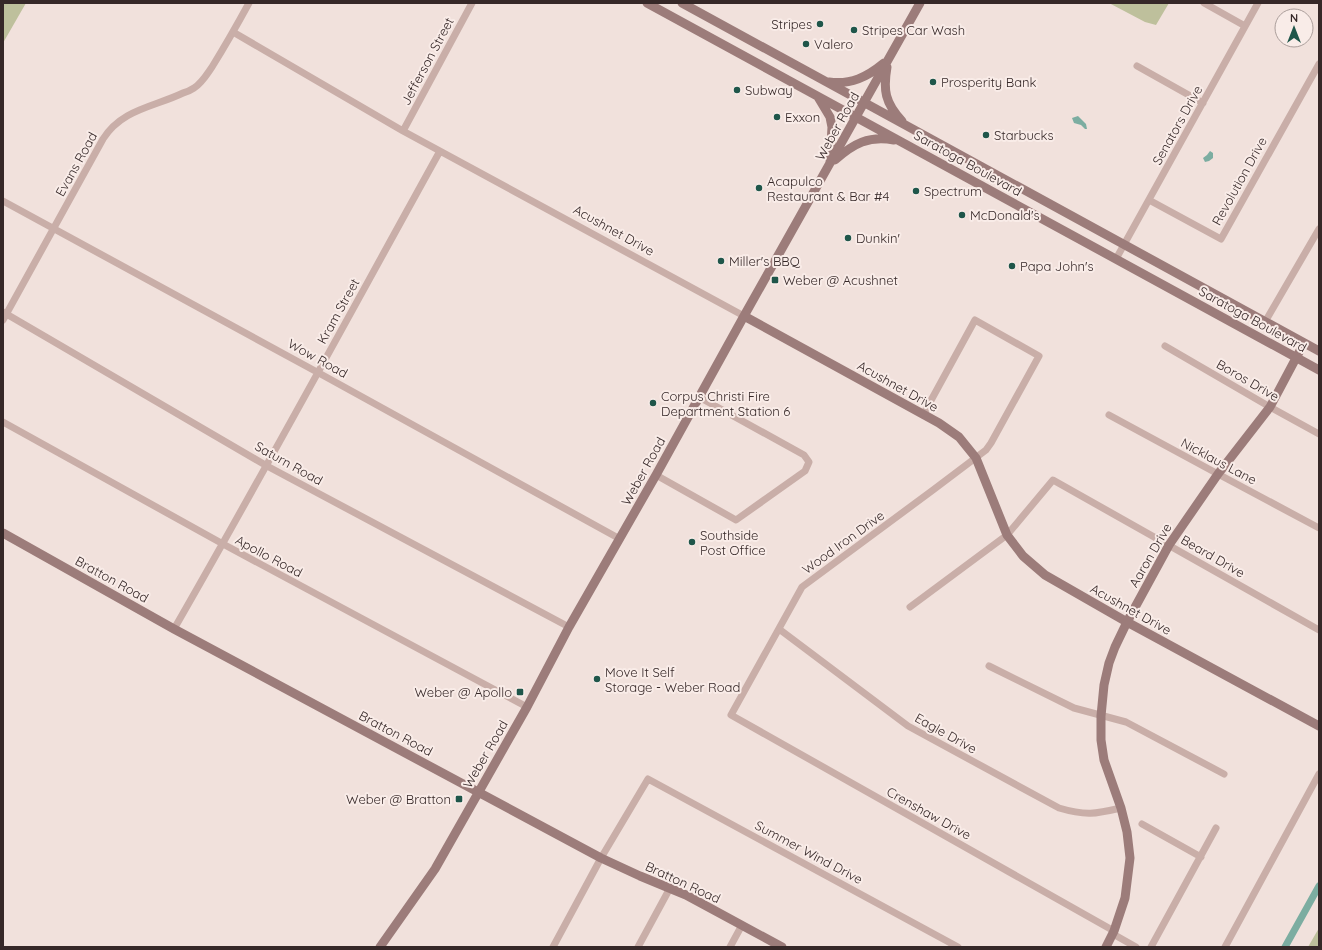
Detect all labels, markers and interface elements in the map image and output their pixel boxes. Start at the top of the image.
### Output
north arrow [1274,8,1314,48]
text: N [1290,11,1298,25]
street label: Jefferson Street [397,14,457,108]
place label: Stripes [771,16,812,32]
marker: Stripes [815,19,825,29]
place label: Stripes Car Wash [862,22,965,38]
marker: Stripes Car Wash [849,25,859,35]
place label: Valero [814,36,853,52]
marker: Valero [801,39,811,49]
place label: Prosperity Bank [941,74,1037,90]
marker: Prosperity Bank [928,77,938,87]
place label: Subway [745,82,793,98]
street label: Senators Drive [1149,83,1205,167]
marker: Subway [732,85,742,95]
street label: Weber Road [812,89,862,163]
place label: Exxon [785,109,820,125]
marker: Exxon [772,112,782,122]
street label: Saratoga Boulevard [911,127,1025,199]
place label: Starbucks [994,127,1054,143]
street label: Evans Road [52,129,100,199]
marker: Starbucks [981,130,991,140]
street label: Revolution Drive [1208,134,1270,228]
place label: Acapulco Restaurant & Bar #4 [767,173,890,204]
marker: Acapulco Restaurant & Bar #4 [754,183,764,193]
place label: Spectrum [924,183,982,199]
marker: Spectrum [911,186,921,196]
street label: Acushnet Drive [571,201,657,259]
place label: McDonald's [970,207,1040,223]
marker: McDonald's [957,210,967,220]
place label: Dunkin' [856,230,900,246]
marker: Dunkin' [843,233,853,243]
place label: Miller's BBQ [729,253,801,269]
marker: Miller's BBQ [716,256,726,266]
place label: Papa John's [1020,258,1094,274]
marker: Papa John's [1007,261,1017,271]
place label: Weber @ Acushnet [783,272,898,288]
street label: Kram Street [313,275,363,347]
marker: Weber @ Acushnet [770,275,780,285]
street label: Saratoga Boulevard [1196,283,1310,355]
street label: Wow Road [285,335,351,381]
street label: Boros Drive [1214,356,1282,404]
street label: Acushnet Drive [855,357,941,415]
place label: Corpus Christi Fire Department Station 6 [661,388,790,419]
marker: Corpus Christi Fire Department Station 6 [648,398,658,408]
street label: Weber Road [618,434,668,508]
street label: Nicklaus Lane [1178,434,1260,488]
street label: Saturn Road [252,438,326,488]
street label: Wood Iron Drive [799,507,887,577]
street label: Aaron Drive [1125,520,1175,590]
place label: Southside Post Office [700,527,766,558]
street label: Beard Drive [1178,531,1248,581]
street label: Apollo Road [233,532,305,580]
marker: Southside Post Office [687,537,697,547]
street label: Bratton Road [73,552,151,606]
street label: Acushnet Drive [1088,580,1174,638]
place label: Move It Self Storage - Weber Road [605,664,740,695]
marker: Move It Self Storage - Weber Road [592,674,602,684]
place label: Weber @ Apollo [414,684,512,700]
marker: Weber @ Apollo [515,687,525,697]
street label: Bratton Road [356,707,436,759]
street label: Eagle Drive [912,709,980,757]
street label: Weber Road [459,717,511,791]
street label: Crenshaw Drive [884,783,974,843]
place label: Weber @ Bratton [346,791,451,807]
marker: Weber @ Bratton [454,794,464,804]
street label: Summer Wind Drive [752,817,866,887]
street label: Bratton Road [643,858,723,906]

